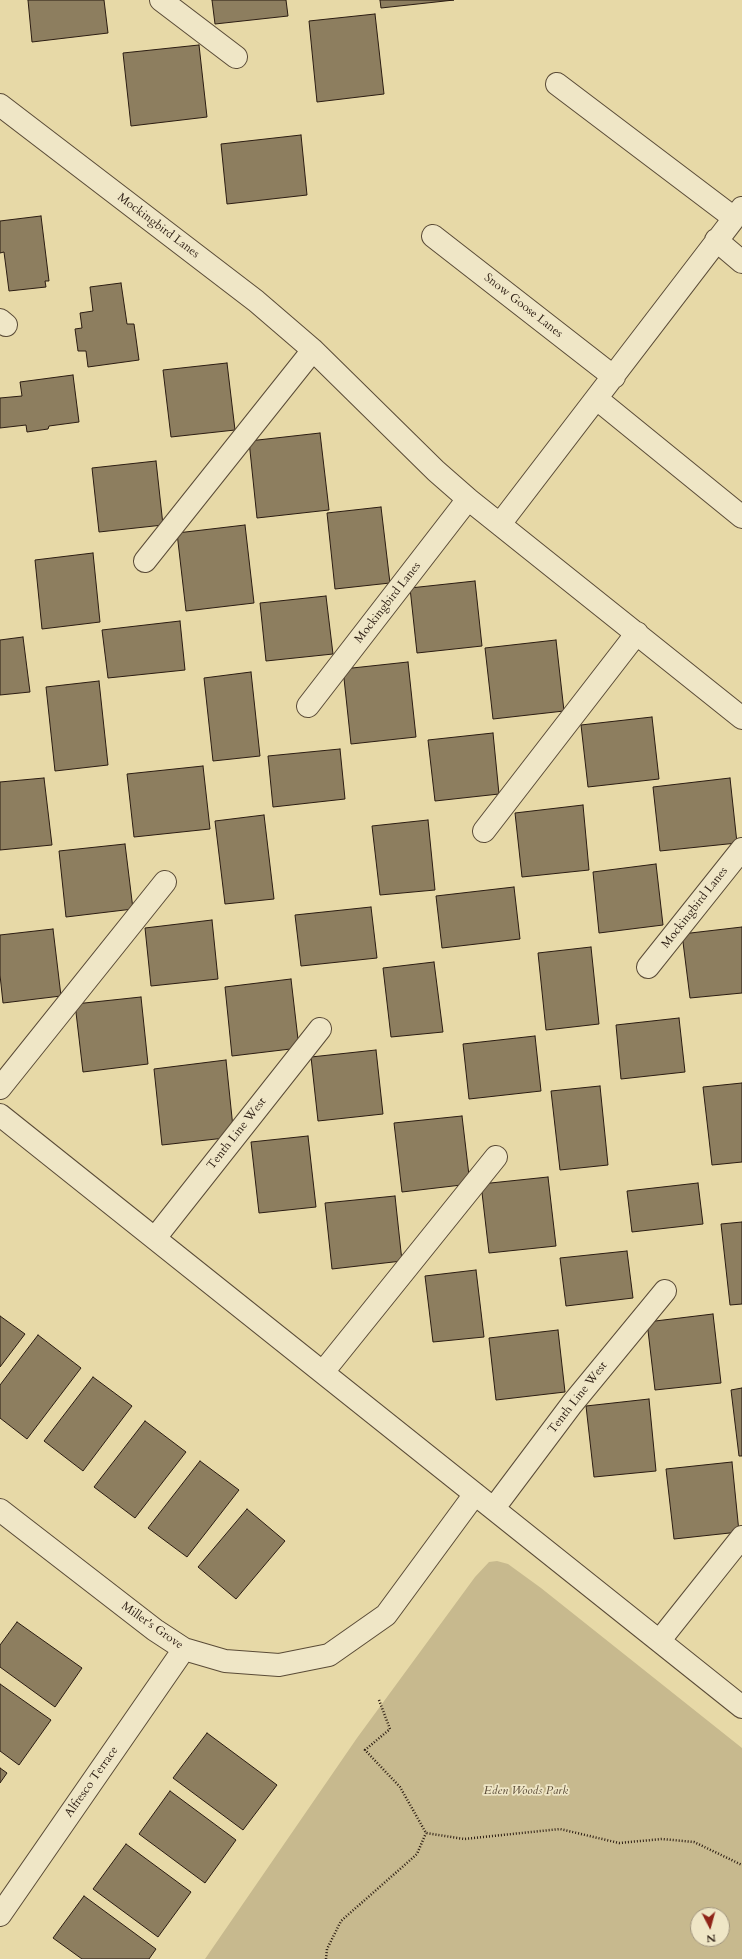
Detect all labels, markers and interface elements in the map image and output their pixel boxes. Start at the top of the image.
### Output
street label: Mockingbird Lanes [114,190,202,262]
street label: Snow Goose Lanes [481,271,565,341]
street label: Mockingbird Lanes [352,560,424,646]
street label: Mockingbird Lanes [659,865,731,951]
street label: Tenth Line West [204,1095,270,1173]
street label: Tenth Line West [545,1359,611,1437]
street label: Miller's Grove [118,1599,186,1653]
street label: Alfresco Terrace [62,1744,122,1820]
park label: Eden Woods Park [484,1784,568,1798]
north arrow [690,1907,730,1947]
text: N [706,1930,717,1946]

